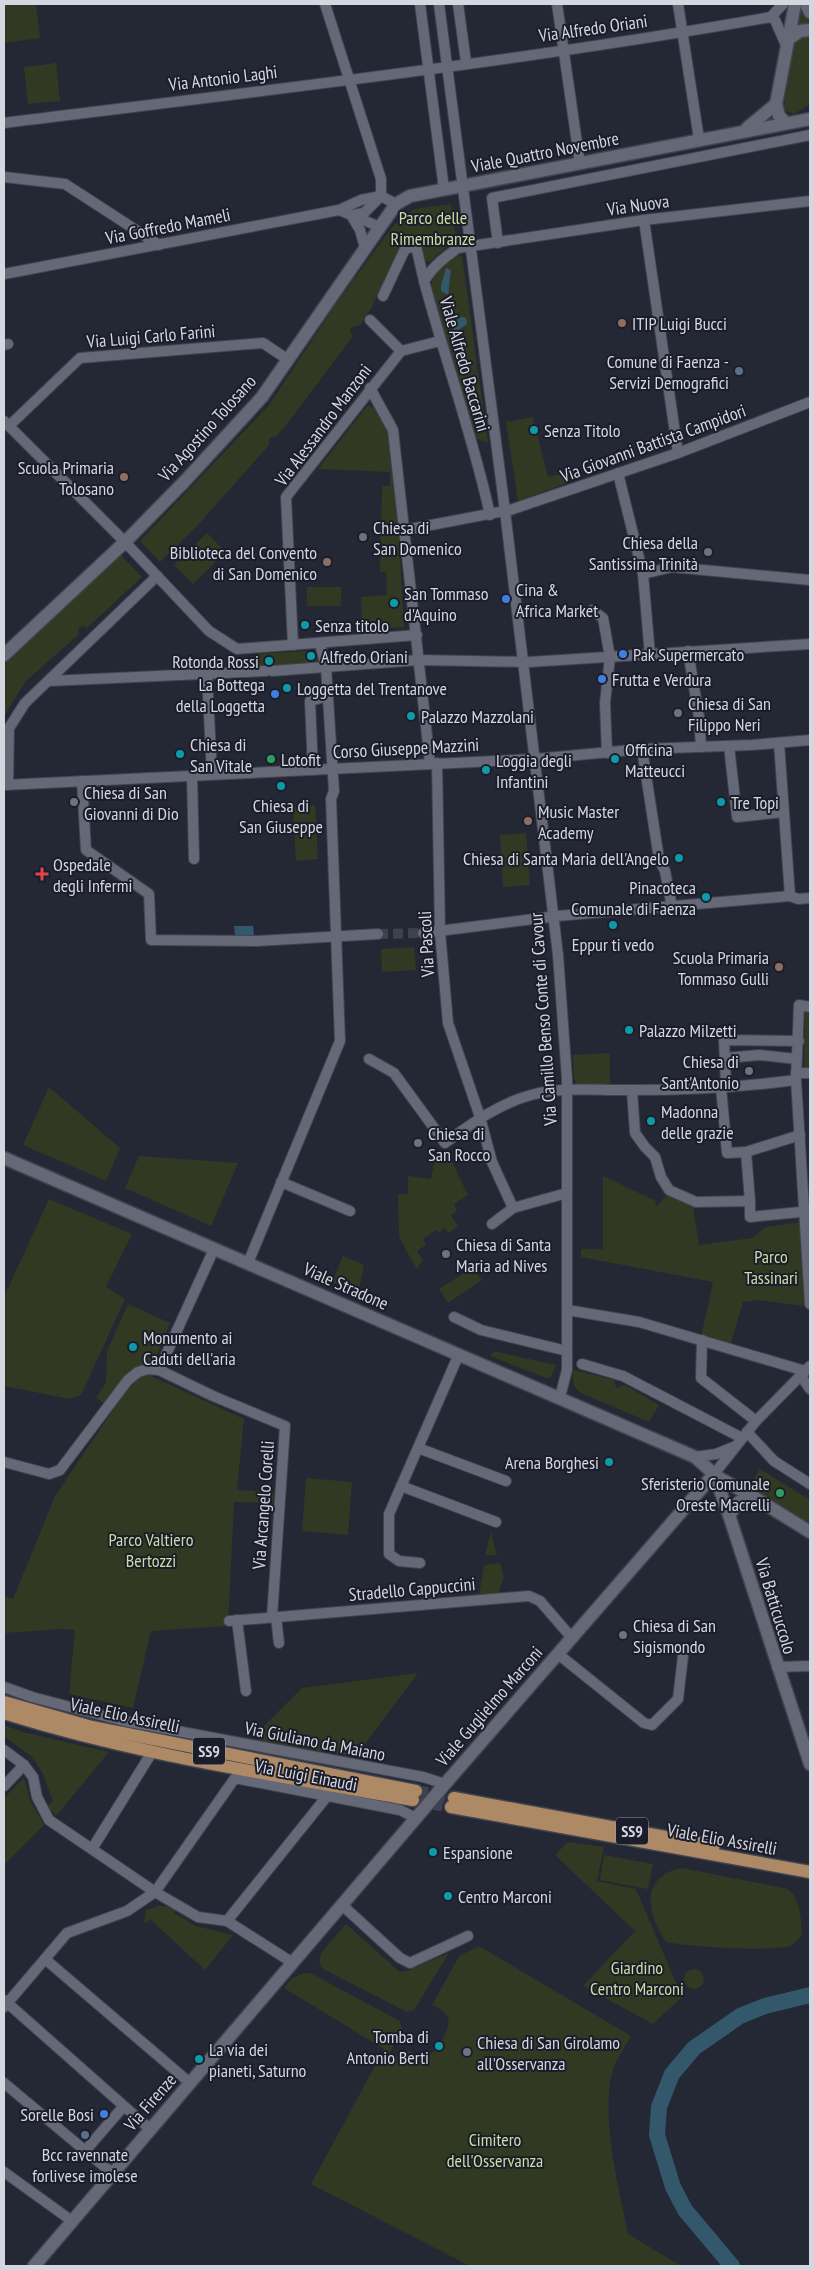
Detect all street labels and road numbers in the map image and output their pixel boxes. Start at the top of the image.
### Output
street label: Via Alfredo Oriani [536,9,649,47]
street label: Via Antonio Laghi [166,60,279,96]
street label: Viale Quattro Novembre [468,126,621,178]
street label: Via Nuova [604,189,671,221]
street label: Via Goffredo Mameli [103,203,232,250]
street label: Viale Alfredo Baccarini [434,293,495,434]
street label: Via Luigi Carlo Farini [85,319,216,353]
street label: Via Alessandro Manzoni [269,359,376,491]
street label: Via Agostino Tolosano [152,370,261,487]
street label: Via Giovanni Battista Campidori [556,399,749,488]
street label: Corso Giuseppe Mazzini [332,733,480,763]
street label: Via Pascoli [413,910,439,979]
street label: Via Camillo Benso Conte di Cavour [524,912,562,1127]
street label: Viale Stradone [299,1257,392,1315]
street label: Via Arcangelo Corelli [247,1440,279,1571]
street label: Via Batticuccolo [750,1554,802,1657]
street label: Stradello Cappuccini [348,1572,476,1606]
street label: Viale Guglielmo Marconi [430,1641,547,1772]
street label: Viale Elio Assirelli [67,1692,182,1738]
street label: Via Giuliano da Maiano [242,1716,388,1766]
road number: SS9 [193,1738,225,1764]
street label: Via Luigi Einaudi [252,1754,359,1796]
road number: SS9 [616,1818,648,1844]
street label: Viale Elio Assirelli [664,1818,779,1860]
street label: Via Firenze [118,2069,181,2136]

